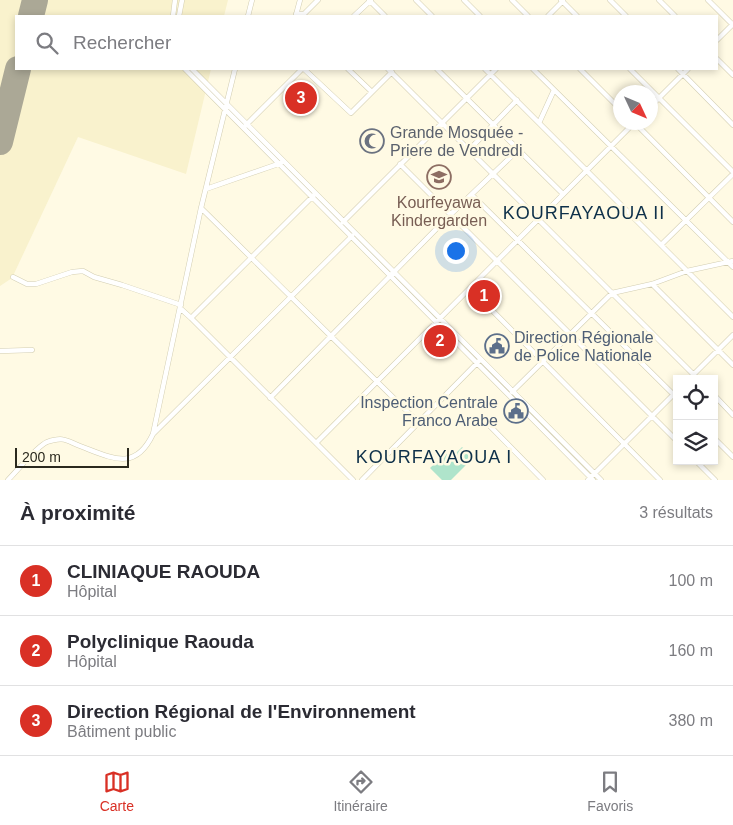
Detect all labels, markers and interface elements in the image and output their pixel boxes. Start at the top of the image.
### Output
search box [15,15,718,70]
icon: search [33,29,61,57]
text: Rechercher [73,32,171,53]
pin: 3 [285,79,317,117]
north arrow [613,85,658,130]
place label: Grande Mosquée - Priere de Vendredi [390,124,523,159]
mosque icon: Grande Mosquée - Priere de Vendredi [359,128,385,154]
school or university icon: Kourfeyawa Kindergarden [426,164,452,190]
place label: Kourfeyawa Kindergarden [391,194,487,229]
district label: KOURFAYAOUA II [503,203,665,223]
your location [443,238,469,264]
pin: 1 [468,277,500,315]
pin: 2 [424,322,456,360]
place label: Direction Régionale de Police Nationale [514,329,654,364]
public building icon: Direction Régionale de Police Nationale [484,333,510,359]
map controls [673,375,718,465]
button: locate [673,375,718,420]
place label: Inspection Centrale Franco Arabe [360,394,498,429]
public building icon: Inspection Centrale Franco Arabe [503,398,529,424]
button: layers [673,420,718,465]
scale bar [15,445,129,468]
district label: KOURFAYAOUA I [356,447,512,467]
text: 200 m [22,449,61,465]
text: À proximité [20,501,136,524]
text: 3 résultats [639,504,713,521]
text: CLINIAQUE RAOUDA [67,561,260,582]
text: 1 [32,572,40,589]
text: 100 m [669,572,713,589]
text: Hôpital [67,583,117,600]
text: Polyclinique Raouda [67,631,254,652]
text: 2 [32,642,40,659]
text: 160 m [669,642,713,659]
text: Hôpital [67,653,117,670]
text: Direction Régional de l'Environnement [67,701,416,722]
text: 3 [32,712,40,729]
text: 380 m [669,712,713,729]
text: Bâtiment public [67,723,176,740]
tab: Carte [100,768,134,814]
tab: Itinéraire [333,768,388,814]
tab: Favoris [587,768,633,814]

